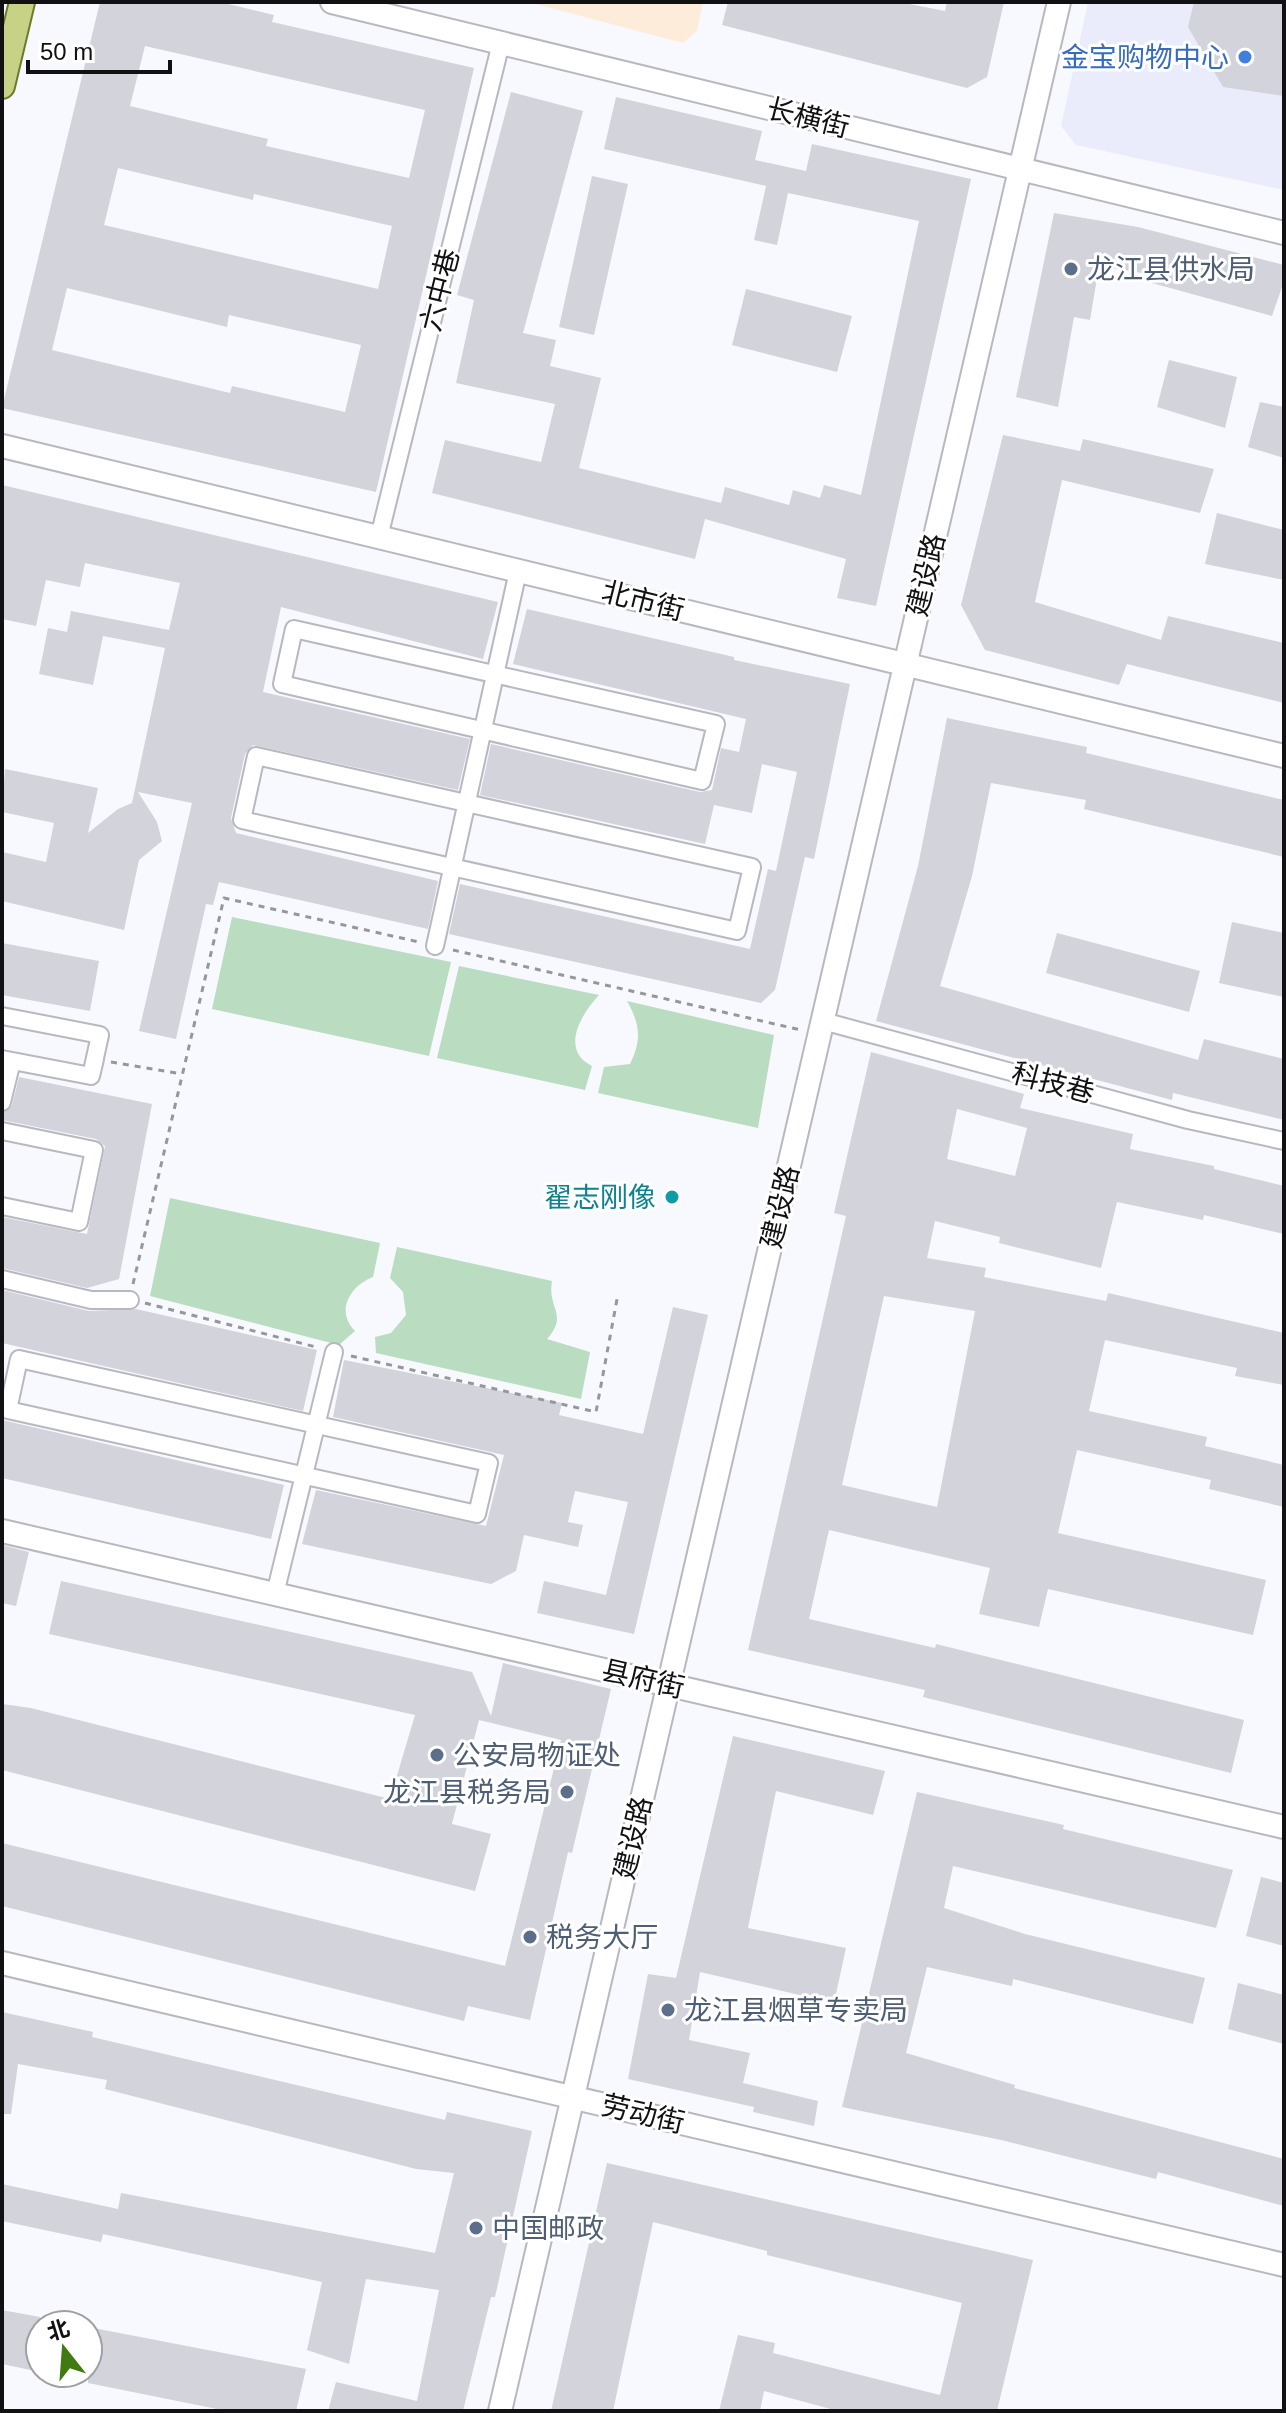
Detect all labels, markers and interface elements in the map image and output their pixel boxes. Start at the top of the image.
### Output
scale bar [28,24,170,74]
text: 50 m [40,38,93,65]
place label: 金宝购物中心 [1061,42,1229,73]
marker: 金宝购物中心 [1236,48,1254,66]
street label: 长横街 [763,93,853,143]
street label: 六中巷 [415,245,465,335]
place label: 龙江县供水局 [1087,254,1255,285]
marker: 龙江县供水局 [1062,260,1080,278]
street label: 建设路 [901,531,951,619]
street label: 北市街 [598,576,688,626]
street label: 科技巷 [1008,1057,1098,1109]
street label: 建设路 [755,1163,805,1251]
place label: 翟志刚像 [544,1182,656,1213]
marker: 翟志刚像 [663,1188,681,1206]
street label: 县府街 [599,1654,687,1704]
place label: 公安局物证处 [453,1740,621,1771]
marker: 公安局物证处 [428,1746,446,1764]
place label: 龙江县税务局 [383,1777,551,1808]
marker: 龙江县税务局 [558,1783,576,1801]
street label: 建设路 [608,1794,658,1882]
place label: 税务大厅 [546,1922,658,1953]
marker: 税务大厅 [521,1928,539,1946]
place label: 龙江县烟草专卖局 [684,1995,908,2026]
marker: 龙江县烟草专卖局 [659,2001,677,2019]
street label: 劳动街 [599,2089,687,2139]
place label: 中国邮政 [492,2213,604,2244]
marker: 中国邮政 [467,2219,485,2237]
north arrow [24,2309,104,2389]
text: 北 [44,2315,72,2346]

